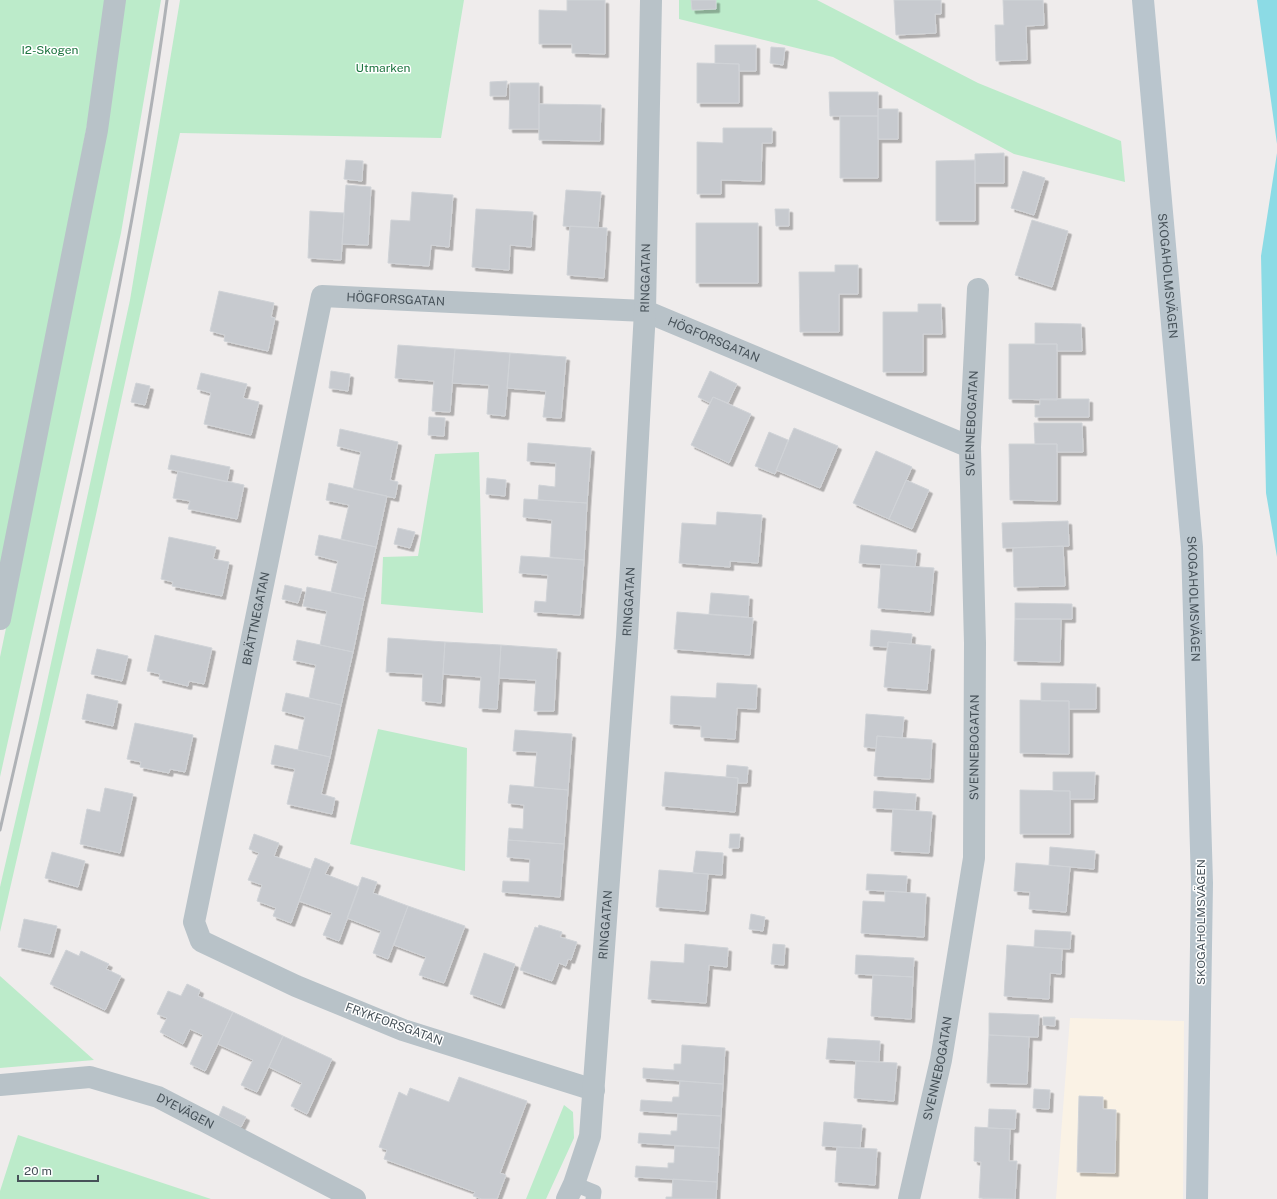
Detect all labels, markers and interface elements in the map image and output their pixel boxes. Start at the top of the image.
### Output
park label: I2-Skogen [21,43,79,57]
park label: Utmarken [355,61,411,75]
street label: SKOGAHOLMSVÄGEN [1155,213,1180,339]
street label: RINGGATAN [638,243,653,313]
street label: HÖGFORSGATAN [346,290,445,309]
street label: HÖGFORSGATAN [666,314,762,365]
street label: SVENNEBOGATAN [963,370,981,476]
street label: SKOGAHOLMSVÄGEN [1184,535,1202,662]
street label: RINGGATAN [620,567,638,637]
street label: BRÄTTNEGATAN [240,571,272,666]
street label: SVENNEBOGATAN [967,694,982,800]
street label: SKOGAHOLMSVÄGEN [1194,859,1208,985]
street label: RINGGATAN [596,890,615,960]
street label: FRYKFORSGATAN [344,1000,444,1048]
street label: SVENNEBOGATAN [920,1015,955,1122]
street label: DYEVÄGEN [154,1090,216,1132]
scale bar [18,1157,98,1183]
text: 20 m [24,1164,52,1178]

